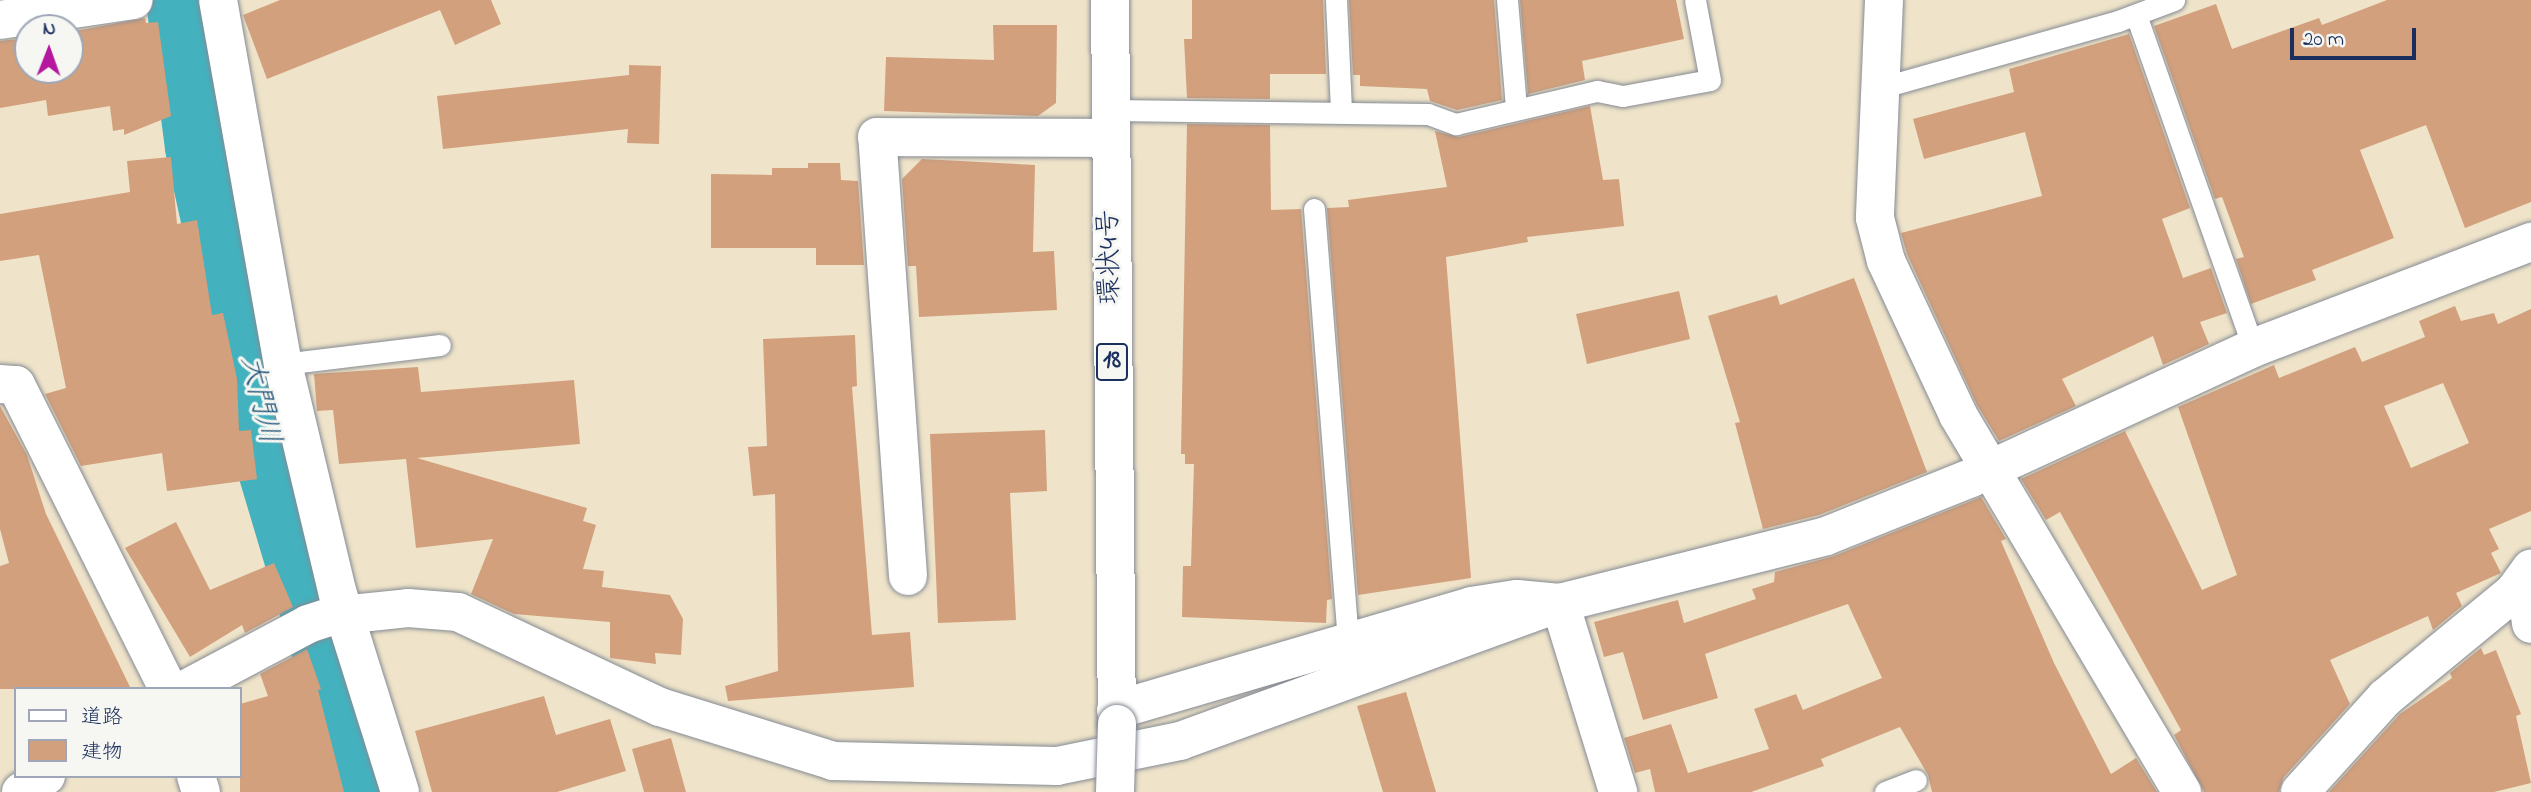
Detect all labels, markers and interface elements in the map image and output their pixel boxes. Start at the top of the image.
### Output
north arrow [14,14,84,84]
scale bar [2293,14,2419,58]
text: N [43,16,56,43]
text: 20 m [2303,25,2344,55]
street label: 環状4号 [1093,209,1129,305]
road number: 18 [1094,340,1130,384]
water label: 大門川 [231,352,287,448]
legend [14,687,242,778]
text: 道路 [81,703,123,733]
text: 建物 [81,738,123,768]

